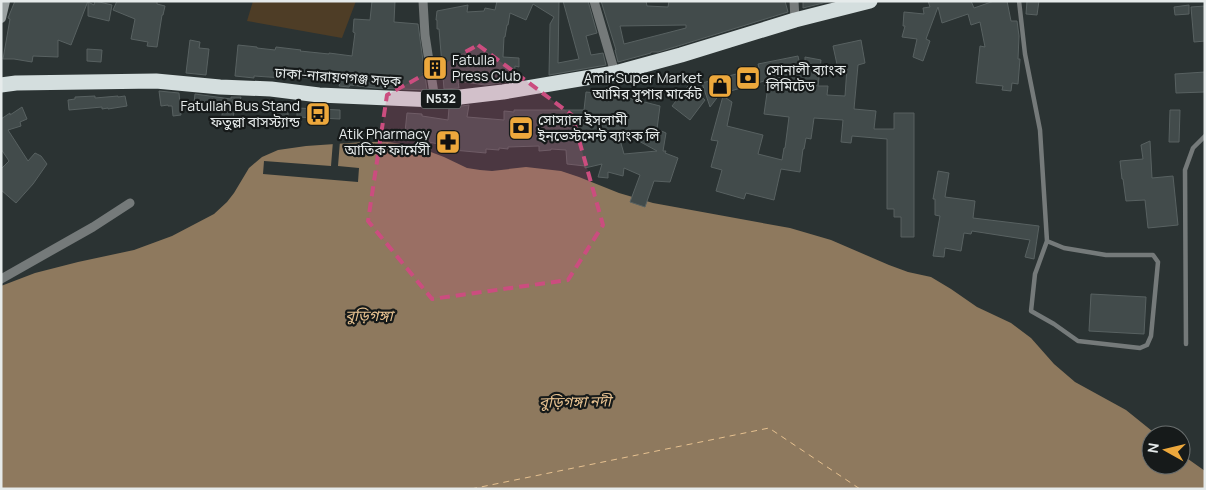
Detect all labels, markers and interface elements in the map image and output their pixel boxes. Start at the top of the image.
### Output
place label: Fatulla Press Club [452,50,521,85]
building icon: Fatulla Press Club [422,55,448,81]
place label: সোনালী ব্যাংক লিমিটেড [765,60,846,95]
street label: ঢাকা-নারায়ণগঞ্জ সড়ক [273,63,402,90]
bank icon: সোনালী ব্যাংক লিমিটেড [735,65,761,91]
place label: Amir Super Market আমির সুপার মার্কেট [584,68,702,103]
shop icon: Amir Super Market আমির সুপার মার্কেট [707,73,733,99]
road number: N532 [421,90,461,108]
place label: Fatullah Bus Stand ফতুল্লা বাসস্ট্যান্ড [180,96,300,131]
bus stop icon: Fatullah Bus Stand ফতুল্লা বাসস্ট্যান্ড [305,101,331,127]
place label: সোস্যাল ইসলামী ইনভেস্টমেন্ট ব্যাংক লি [537,110,660,145]
bank icon: সোস্যাল ইসলামী ইনভেস্টমেন্ট ব্যাংক লি [508,115,534,141]
place label: Atik Pharmacy আতিক ফার্মেসী [339,124,431,159]
pharmacy icon: Atik Pharmacy আতিক ফার্মেসী [435,129,461,155]
water label: বুড়িগঙ্গা [345,305,396,326]
water label: বুড়িগঙ্গা নদী [539,390,614,413]
north arrow [1141,425,1191,475]
text: N [1143,442,1163,454]

